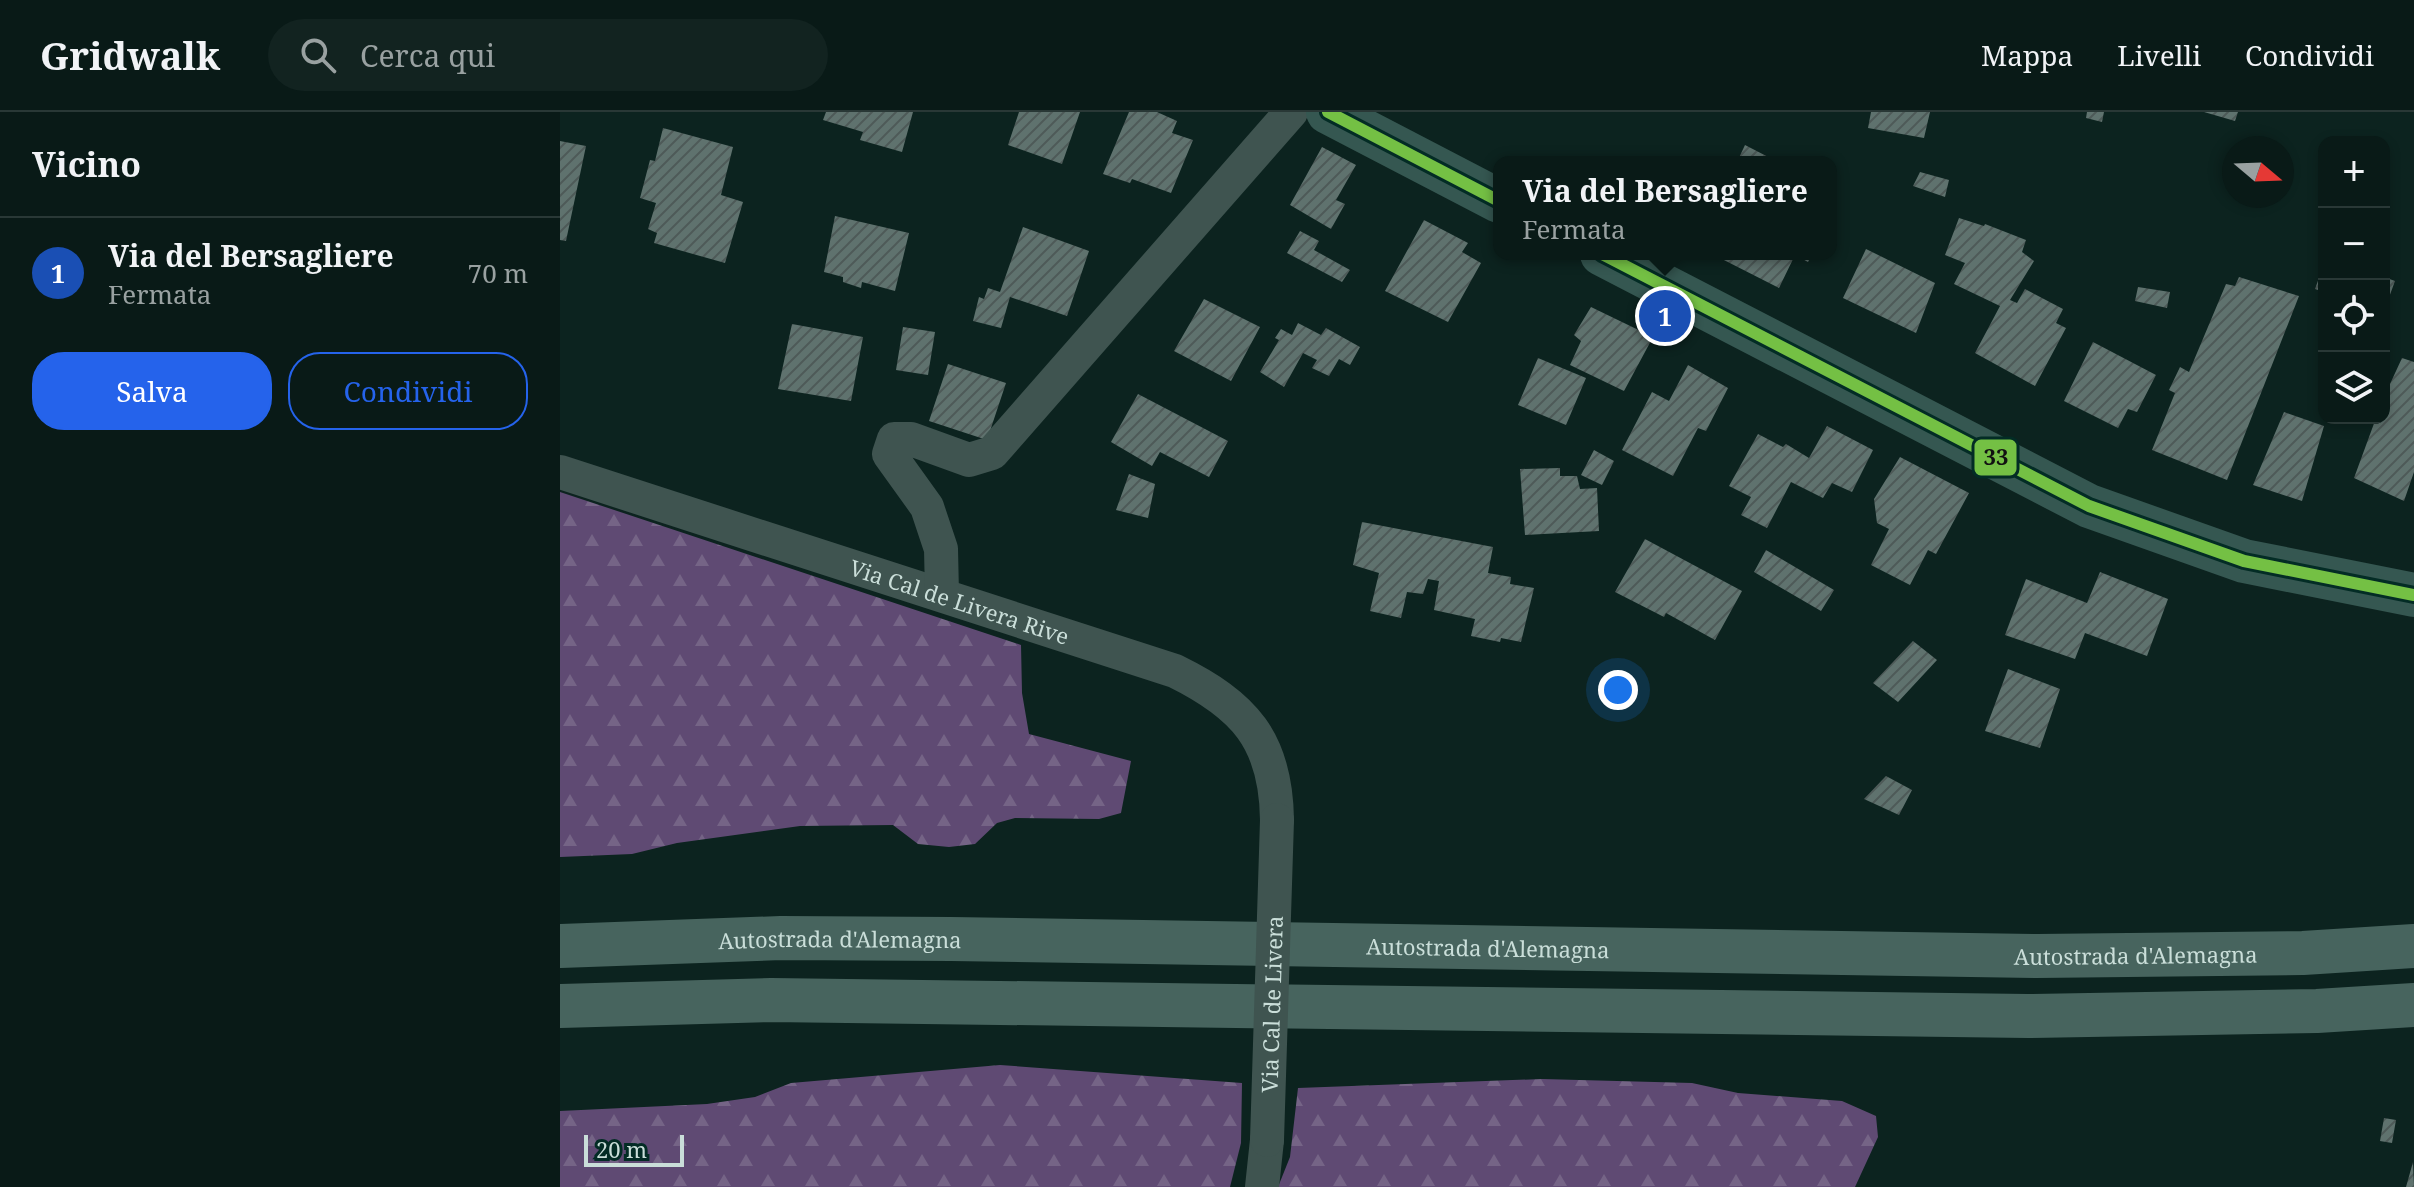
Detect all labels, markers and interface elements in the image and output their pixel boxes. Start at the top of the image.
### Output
search box [268,19,828,91]
text: Gridwalk [40,29,220,81]
icon: search [296,33,340,77]
text: Cerca qui [360,35,495,76]
text: Mappa [1981,36,2073,74]
text: Livelli [2117,36,2201,74]
text: Condividi [2245,36,2374,74]
north arrow [2222,136,2294,208]
map controls [2318,136,2390,424]
button: + [2318,136,2390,208]
text: Vicino [32,141,141,187]
popup [1493,156,1837,260]
text: Via del Bersagliere [1522,170,1808,211]
button: − [2318,208,2390,280]
text: Fermata [1522,211,1626,247]
text: Via del Bersagliere [108,235,394,276]
text: 1 [51,255,65,291]
text: 70 m [468,255,528,291]
text: Fermata [108,276,211,312]
button: locate [2318,280,2390,352]
pin: 1 [1639,286,1691,346]
button: Salva [32,352,272,430]
button: Condividi [288,352,528,430]
button: layers [2318,352,2390,424]
line badge: 33 [1973,438,2018,477]
text: 33 [1984,441,2008,471]
street label: Via Cal de Livera Rive [846,552,1073,651]
your location [1598,670,1638,710]
street label: Via Cal de Livera [1253,915,1289,1093]
street label: Autostrada d'Alemagna [718,923,962,955]
street label: Autostrada d'Alemagna [1366,930,1610,964]
street label: Autostrada d'Alemagna [2014,939,2258,971]
scale bar [584,1131,684,1167]
text: 20 m [596,1134,647,1164]

